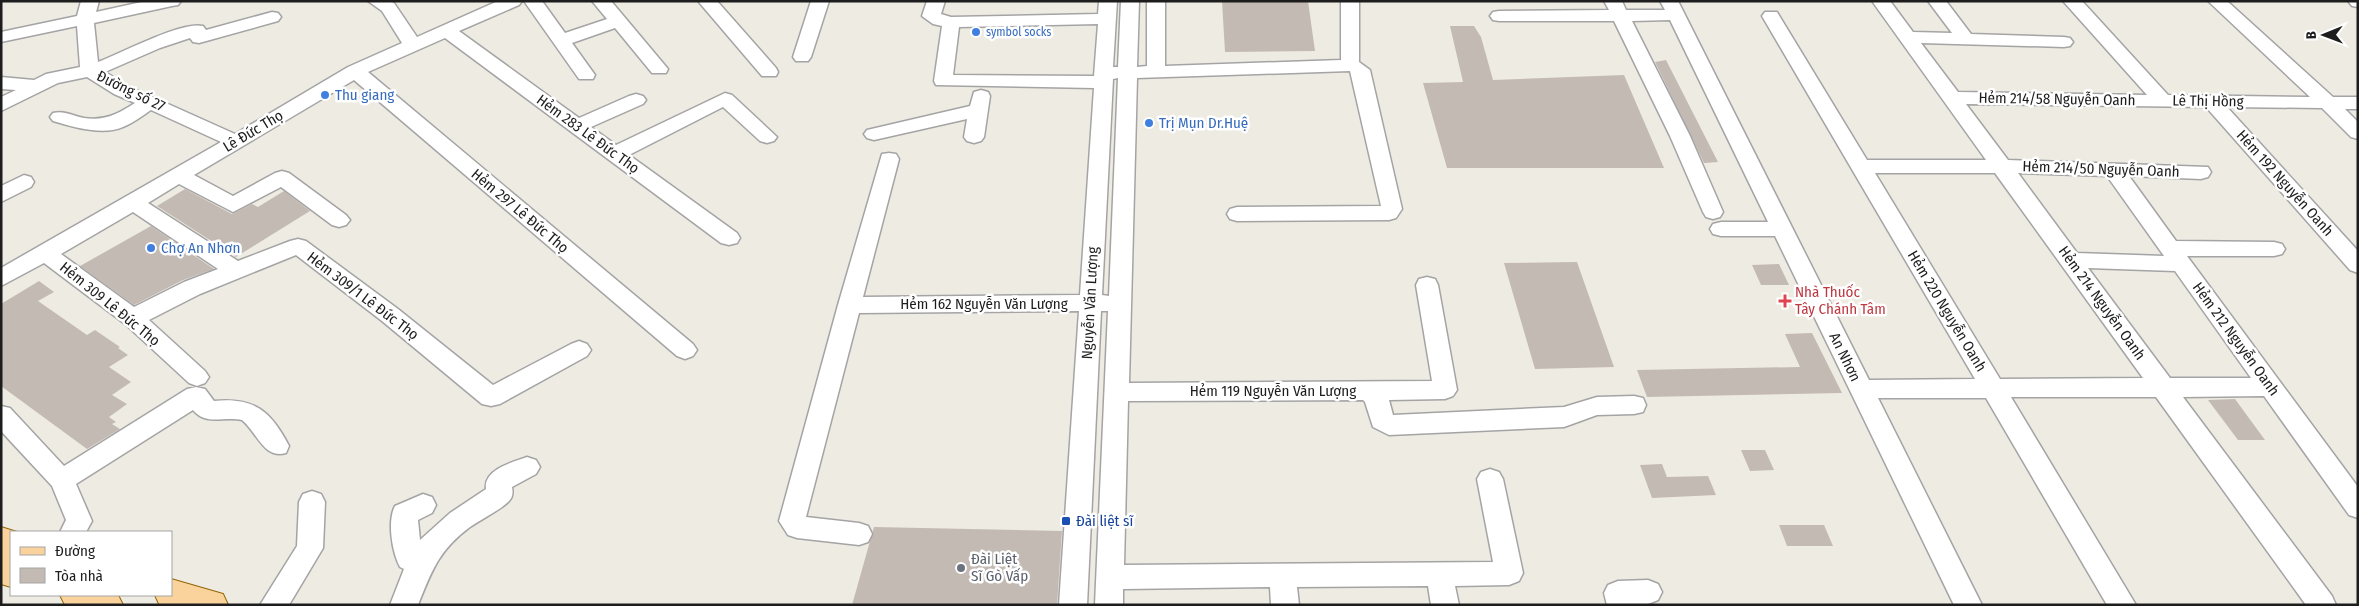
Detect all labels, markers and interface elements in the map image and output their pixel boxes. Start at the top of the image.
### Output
north arrow [2299,10,2349,60]
place label: symbol socks [986,25,1051,39]
marker: symbol socks [970,26,982,38]
text: B [2303,31,2320,39]
street label: Đường số 27 [94,67,168,115]
place label: Thu giang [335,86,394,104]
marker: Thu giang [319,89,331,101]
street label: Hẻm 214/58 Nguyễn Oanh [1978,89,2136,109]
street label: Hẻm 283 Lê Đức Thọ [533,91,643,177]
street label: Lê Thị Hồng [2172,91,2244,111]
street label: Lê Đức Thọ [220,106,286,156]
place label: Trị Mụn Dr.Huệ [1159,114,1248,132]
marker: Trị Mụn Dr.Huệ [1143,117,1155,129]
street label: Hẻm 192 Nguyễn Oanh [2233,126,2337,240]
street label: Hẻm 214/50 Nguyễn Oanh [2022,157,2180,181]
street label: Hẻm 297 Lê Đức Thọ [468,165,572,257]
place label: Chợ An Nhơn [161,239,240,257]
marker: Chợ An Nhơn [145,242,157,254]
street label: Hẻm 214 Nguyễn Oanh [2055,243,2149,363]
street label: Nguyễn Văn Lượng [1078,246,1102,360]
street label: Hẻm 220 Nguyễn Oanh [1904,247,1990,375]
street label: Hẻm 309/1 Lê Đức Thọ [304,248,422,344]
street label: Hẻm 309 Lê Đức Thọ [56,258,164,350]
street label: Hẻm 212 Nguyễn Oanh [2189,279,2283,399]
place label: Nhà Thuốc Tây Chánh Tâm [1795,283,1886,318]
street label: Hẻm 162 Nguyễn Văn Lượng [900,295,1068,313]
marker: Nhà Thuốc Tây Chánh Tâm [1779,295,1791,307]
street label: An Nhơn [1825,330,1865,384]
street label: Hẻm 119 Nguyễn Văn Lượng [1190,382,1356,400]
place label: Đài liệt sĩ [1076,512,1134,530]
marker: Đài liệt sĩ [1060,515,1072,527]
legend [10,531,172,596]
text: Đường [55,542,95,560]
place label: Đài Liệt Sĩ Gò Vấp [971,550,1028,585]
marker: Đài Liệt Sĩ Gò Vấp [955,562,967,574]
text: Tòa nhà [55,567,103,585]

